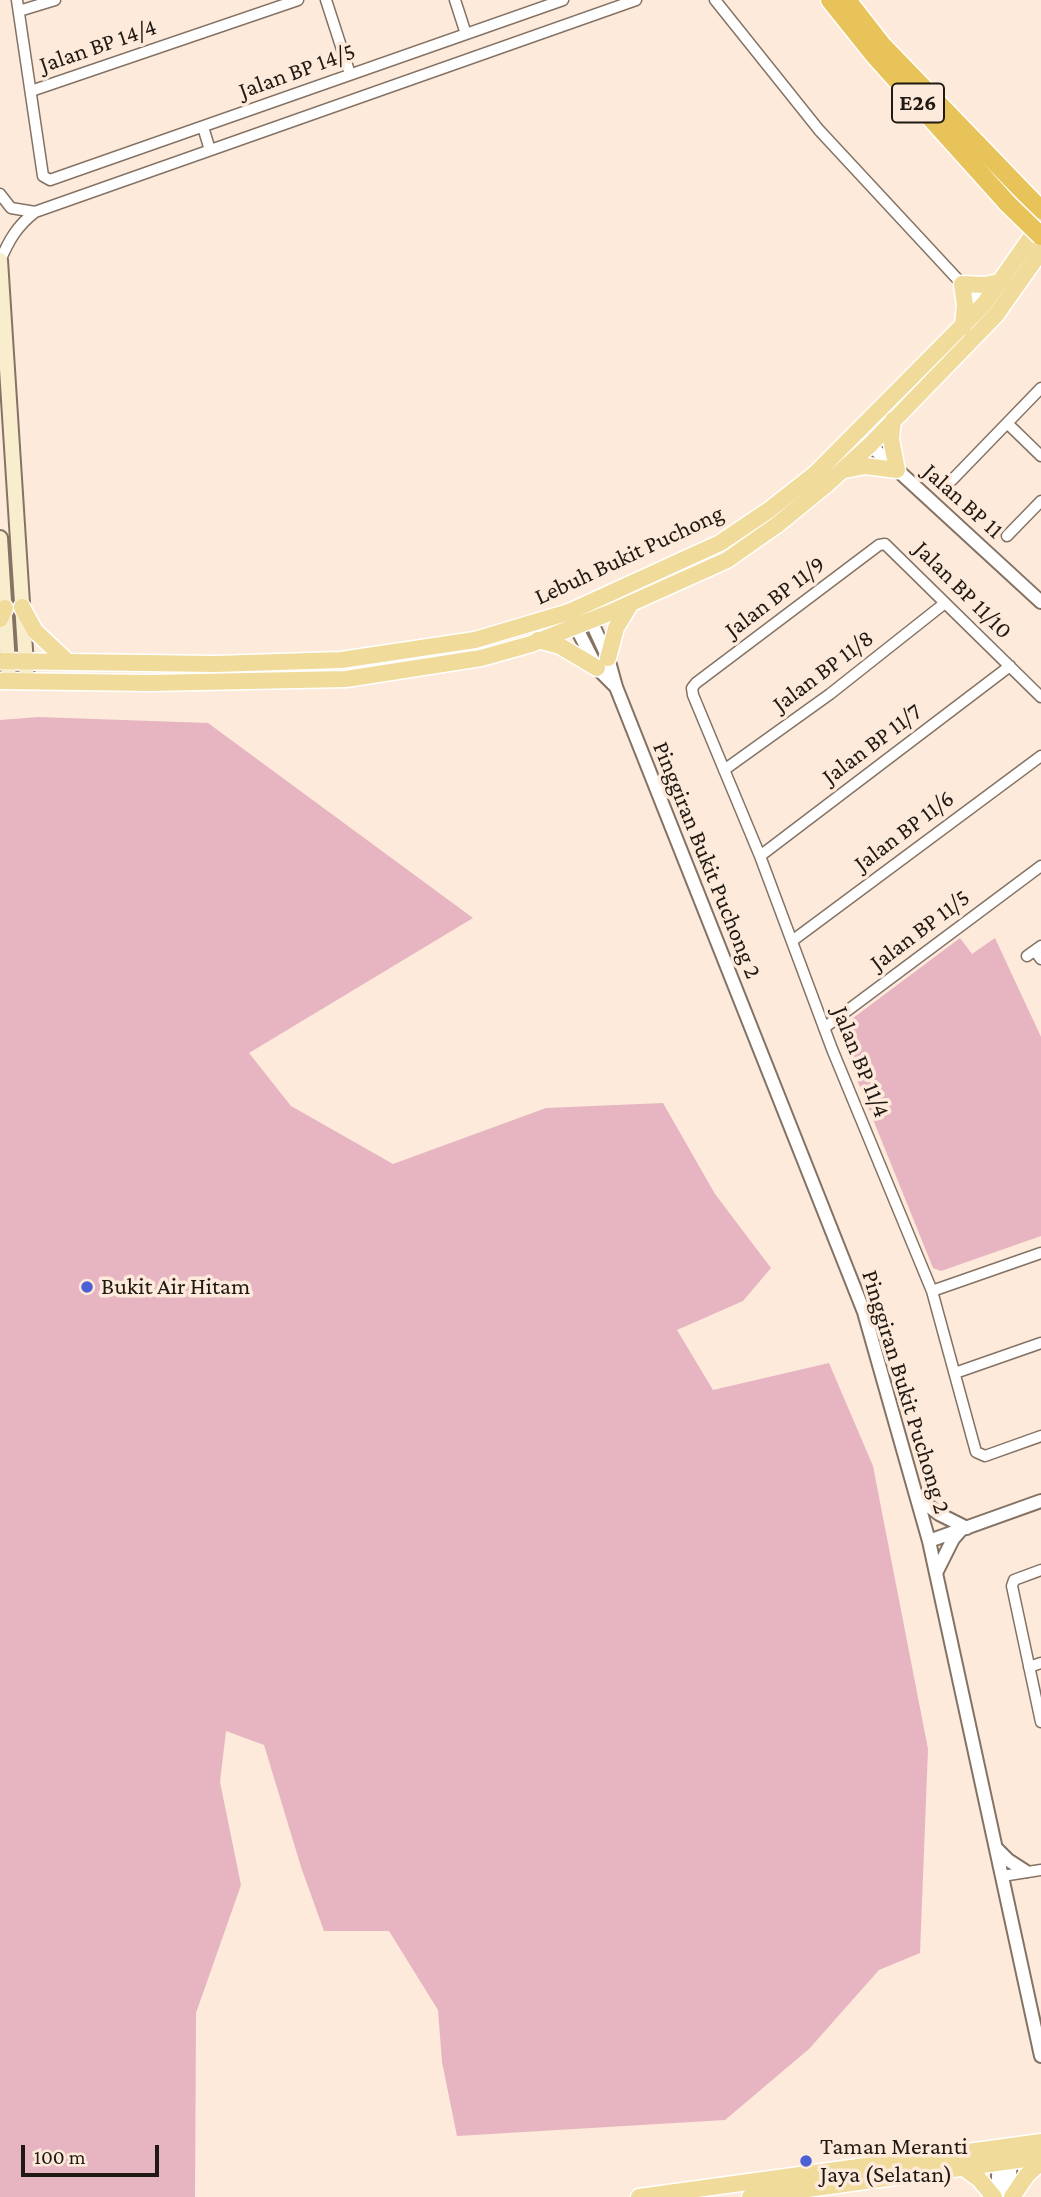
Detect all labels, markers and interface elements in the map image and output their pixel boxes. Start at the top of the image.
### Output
street label: Jalan BP 14/4 [36,13,160,79]
street label: Jalan BP 14/5 [235,37,359,105]
road number: E26 [892,83,944,122]
street label: Jalan BP 11 [917,457,1009,545]
street label: Lebuh Bukit Puchong [530,499,728,611]
street label: Jalan BP 11/10 [908,535,1018,645]
street label: Jalan BP 11/9 [719,550,831,644]
street label: Jalan BP 11/8 [767,624,879,718]
street label: Jalan BP 11/7 [816,697,928,791]
street label: Pinggiran Bukit Puchong 2 [646,737,768,983]
street label: Jalan BP 11/6 [848,784,960,878]
street label: Jalan BP 11/5 [864,883,976,977]
street label: Jalan BP 11/4 [826,1002,896,1122]
street label: Pinggiran Bukit Puchong 2 [855,1267,957,1517]
place label: Bukit Air Hitam [101,1273,250,1301]
marker: Bukit Air Hitam [79,1279,95,1295]
scale bar [24,2130,163,2174]
place label: Taman Meranti Jaya (Selatan) [820,2133,968,2189]
text: 100 m [34,2145,86,2169]
marker: Taman Meranti Jaya (Selatan) [798,2153,814,2169]

